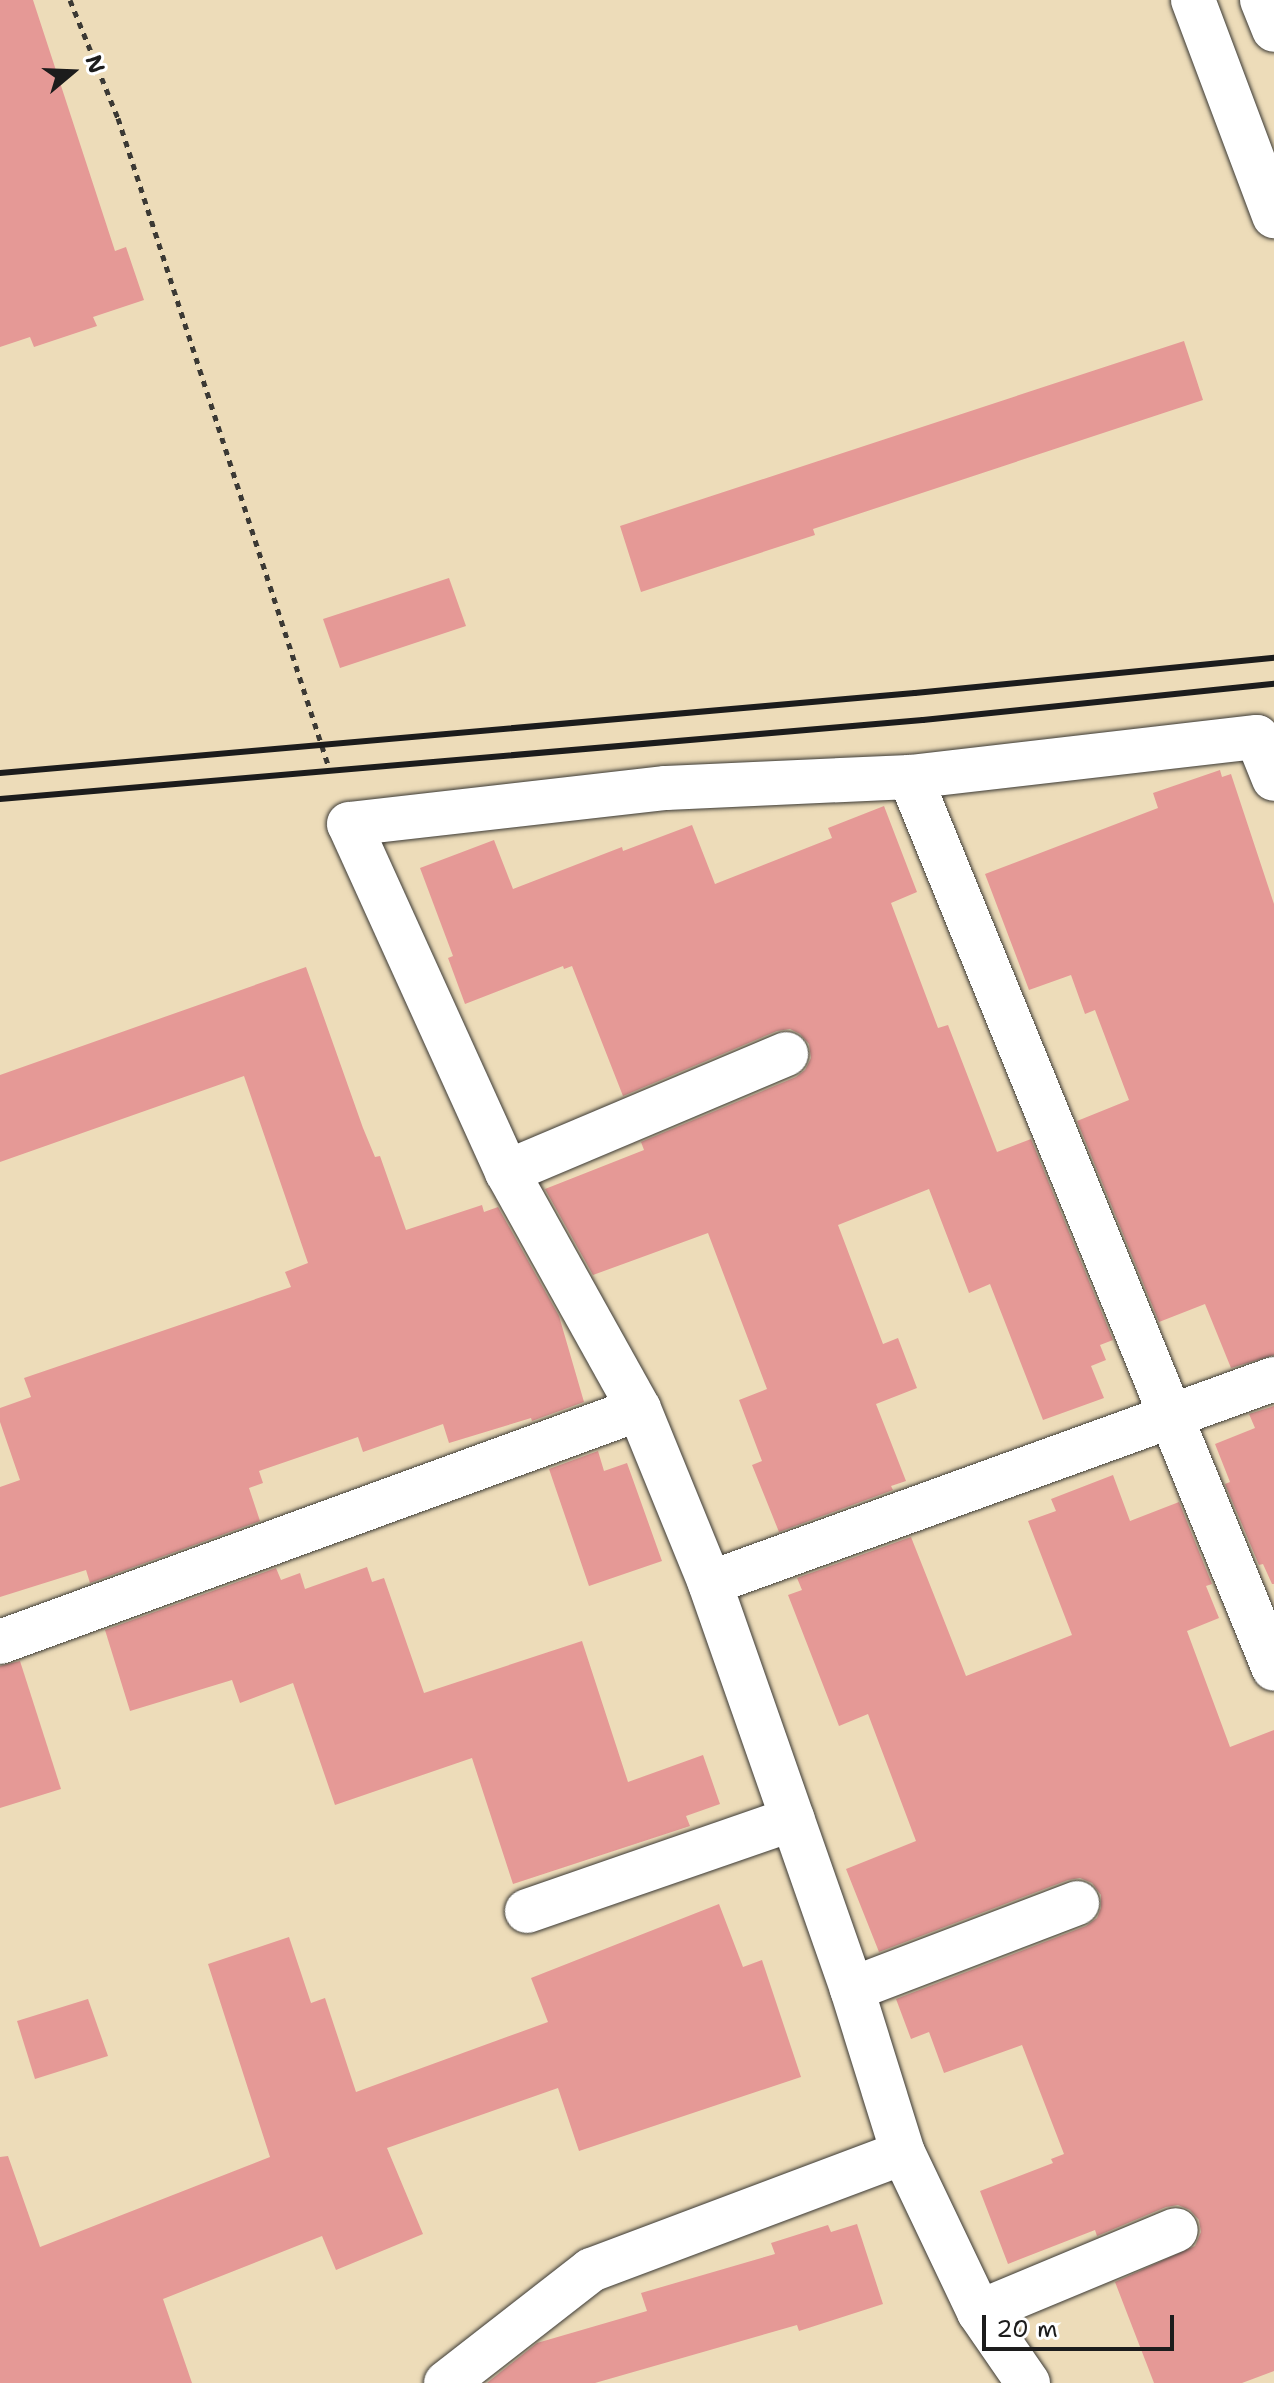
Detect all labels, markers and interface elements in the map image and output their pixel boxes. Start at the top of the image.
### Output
north arrow [32,32,112,112]
text: N [79,51,112,77]
scale bar [986,2299,1178,2349]
text: 20 m [996,2313,1058,2345]

